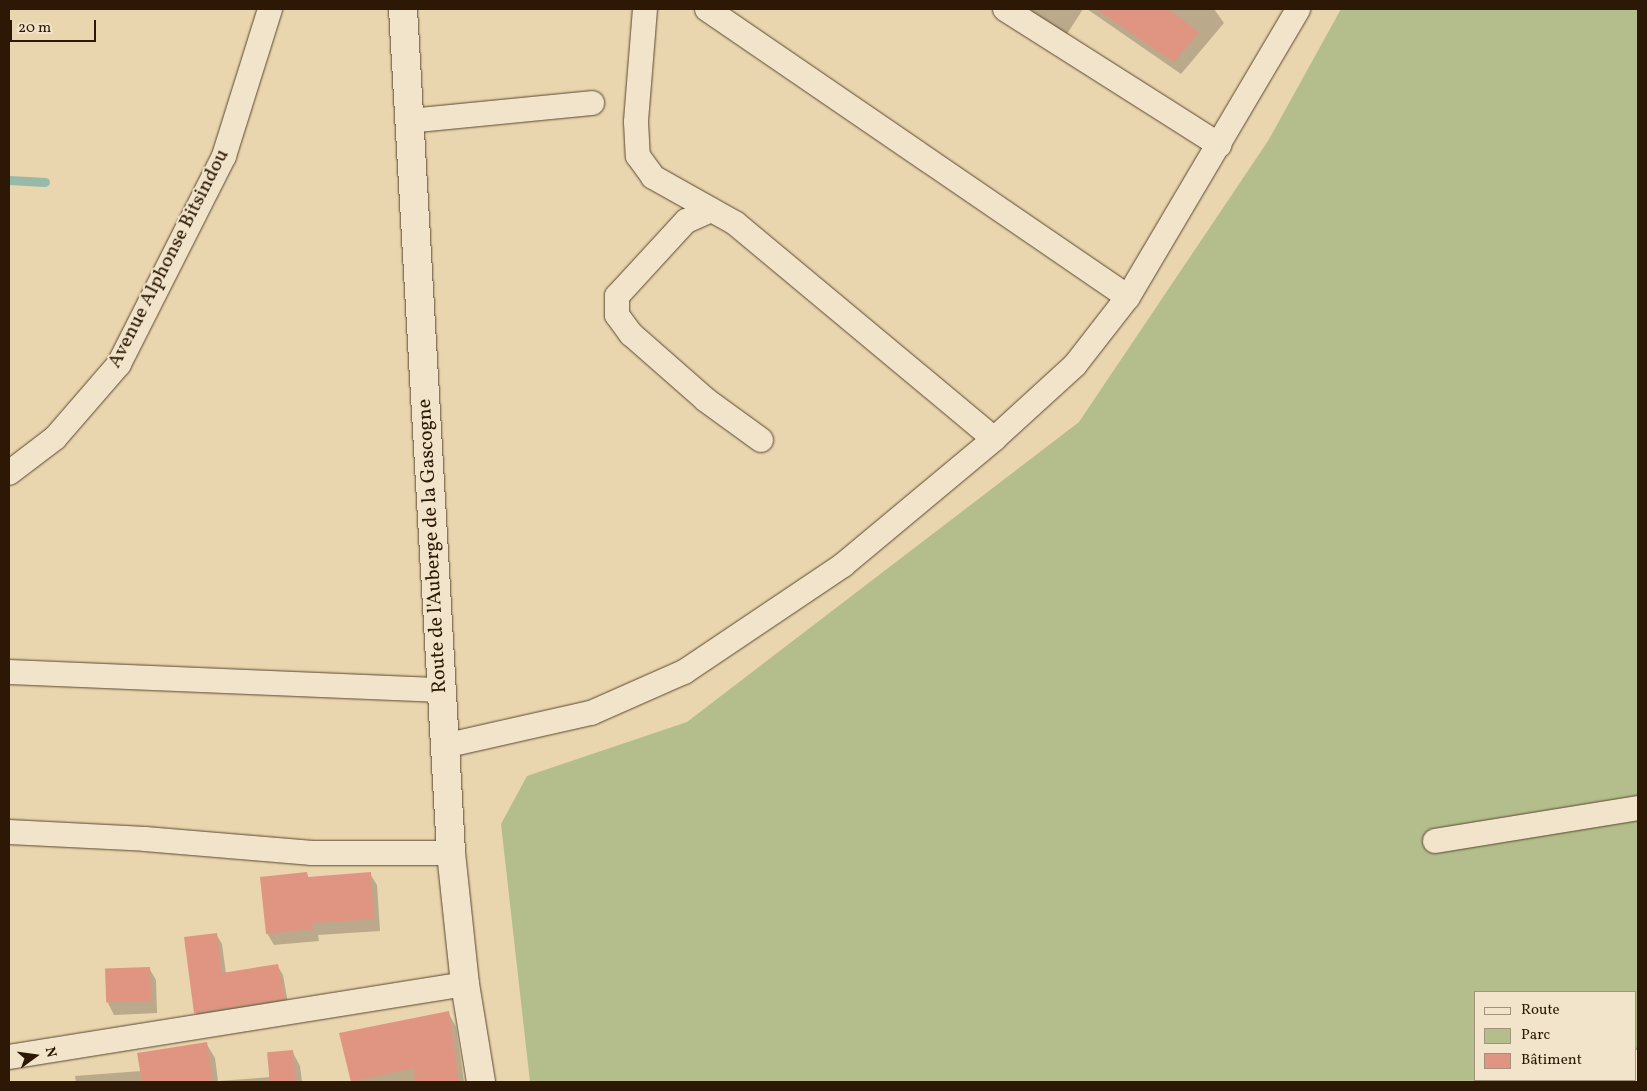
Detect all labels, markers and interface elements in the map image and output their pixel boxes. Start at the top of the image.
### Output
scale bar [12,10,99,42]
text: 20 m [18,18,51,39]
street label: Avenue Alphonse Bitsindou [103,146,235,372]
street label: Route de l'Auberge de la Gascogne [413,398,453,694]
legend [1474,991,1637,1081]
text: Route [1521,1000,1560,1021]
text: Parc [1521,1025,1550,1046]
north arrow [10,1031,60,1081]
text: N [40,1045,60,1059]
text: Bâtiment [1521,1050,1582,1071]

